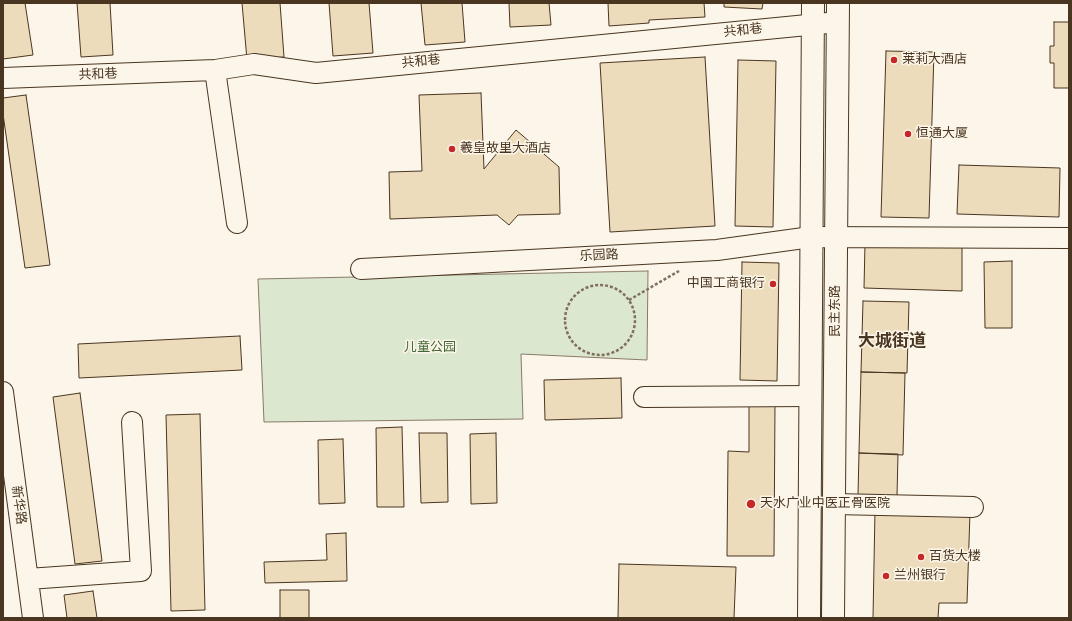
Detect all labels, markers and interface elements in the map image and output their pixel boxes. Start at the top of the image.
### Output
street label: 共和巷 [723,21,763,41]
street label: 共和巷 [401,52,441,72]
place label: 莱莉大酒店 [902,52,967,68]
marker: 莱莉大酒店 [889,55,899,65]
street label: 共和巷 [78,67,118,83]
place label: 恒通大厦 [916,126,968,142]
marker: 恒通大厦 [903,129,913,139]
place label: 羲皇故里大酒店 [460,141,551,157]
marker: 羲皇故里大酒店 [447,144,457,154]
street label: 乐园路 [579,247,619,265]
place label: 中国工商银行 [687,276,765,292]
marker: 中国工商银行 [768,279,778,289]
street label: 民主东路 [828,285,844,337]
district label: 大城街道 [858,332,926,352]
park label: 儿童公园 [404,340,456,356]
street label: 新华路 [8,485,28,525]
place label: 天水广业中医正骨医院 [760,496,890,512]
marker: 天水广业中医正骨医院 [745,498,757,510]
place label: 百货大楼 [929,549,981,565]
marker: 百货大楼 [916,552,926,562]
place label: 兰州银行 [894,568,946,584]
marker: 兰州银行 [881,571,891,581]

